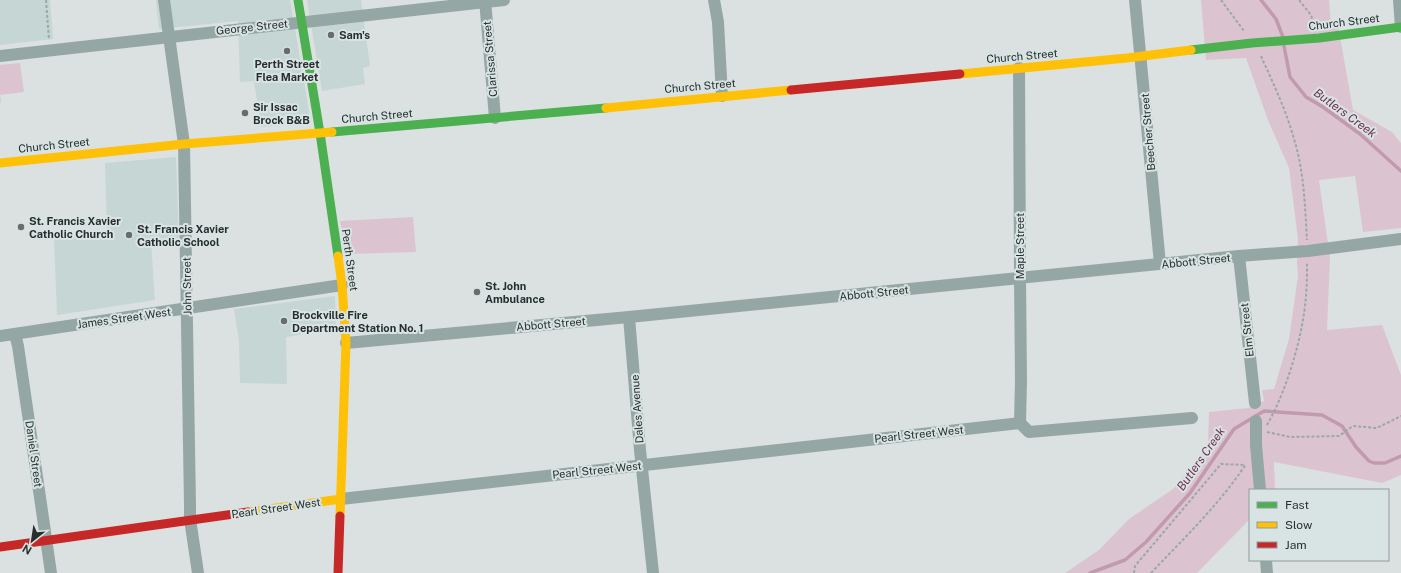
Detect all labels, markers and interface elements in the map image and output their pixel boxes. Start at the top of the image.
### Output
street label: Church Street [1308,12,1380,32]
street label: George Street [215,17,289,37]
street label: Clarissa Street [481,21,499,97]
place label: Sam's [339,29,370,41]
marker: Sam's [326,30,336,40]
marker: Perth Street Flea Market [282,46,292,56]
street label: Church Street [986,47,1058,65]
place label: Perth Street Flea Market [254,58,320,83]
street label: Church Street [664,77,736,95]
water label: Butlers Creek [1311,86,1379,141]
street label: Beecher Street [1139,93,1157,171]
place label: Sir Issac Brock B&B [253,101,310,126]
street label: Church Street [341,107,413,125]
marker: Sir Issac Brock B&B [240,108,250,118]
street label: Church Street [18,135,90,155]
street label: Maple Street [1014,213,1026,279]
place label: St. Francis Xavier Catholic Church [29,215,121,240]
marker: St. Francis Xavier Catholic Church [16,222,26,232]
place label: St. Francis Xavier Catholic School [137,223,229,248]
street label: Perth Street [340,228,360,292]
marker: St. Francis Xavier Catholic School [124,230,134,240]
street label: Abbott Street [1161,251,1231,271]
street label: John Street [180,257,194,315]
place label: St. John Ambulance [485,280,545,305]
street label: Abbott Street [839,283,909,303]
marker: St. John Ambulance [472,287,482,297]
street label: Elm Street [1238,302,1256,358]
street label: James Street West [76,305,172,331]
place label: Brockville Fire Department Station No. 1 [292,309,424,334]
street label: Abbott Street [516,315,586,333]
marker: Brockville Fire Department Station No. 1 [279,316,289,326]
street label: Dales Avenue [629,374,645,444]
street label: Daniel Street [23,420,45,488]
street label: Pearl Street West [874,423,964,445]
water label: Butlers Creek [1174,424,1228,493]
street label: Pearl Street West [552,459,642,481]
legend [1249,489,1389,561]
street label: Pearl Street West [231,496,321,520]
text: Fast [1285,498,1310,512]
text: Slow [1285,518,1313,532]
north arrow [12,521,52,561]
text: Jam [1285,538,1307,552]
text: N [20,542,34,557]

